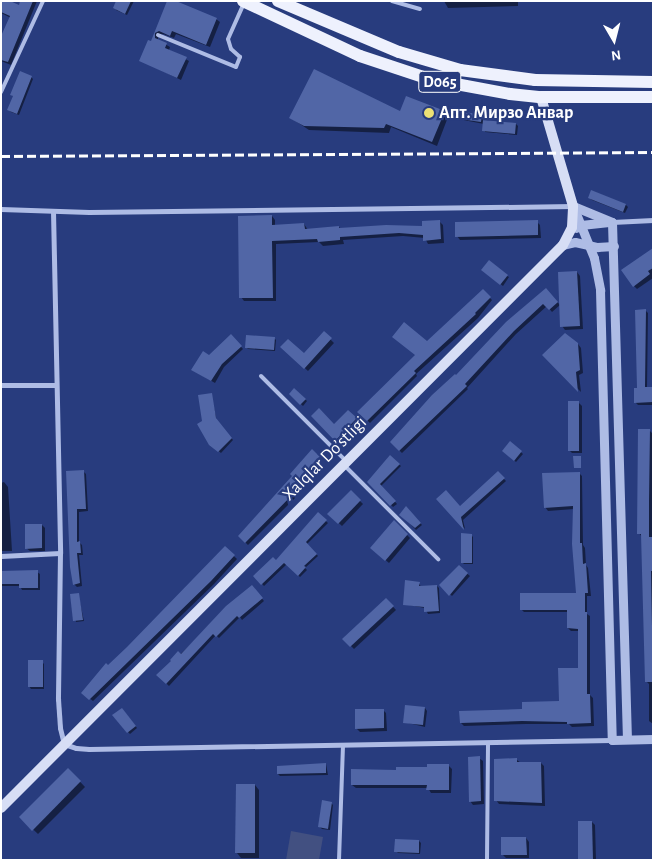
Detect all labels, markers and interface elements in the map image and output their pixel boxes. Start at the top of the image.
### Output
north arrow [589,15,639,65]
text: N [610,47,622,62]
road number: D065 [418,68,462,95]
place label: Апт. Мирзо Анвар [439,102,573,124]
marker: Апт. Мирзо Анвар [423,107,435,119]
street label: Xalqlar Do’stligi [278,412,372,506]

